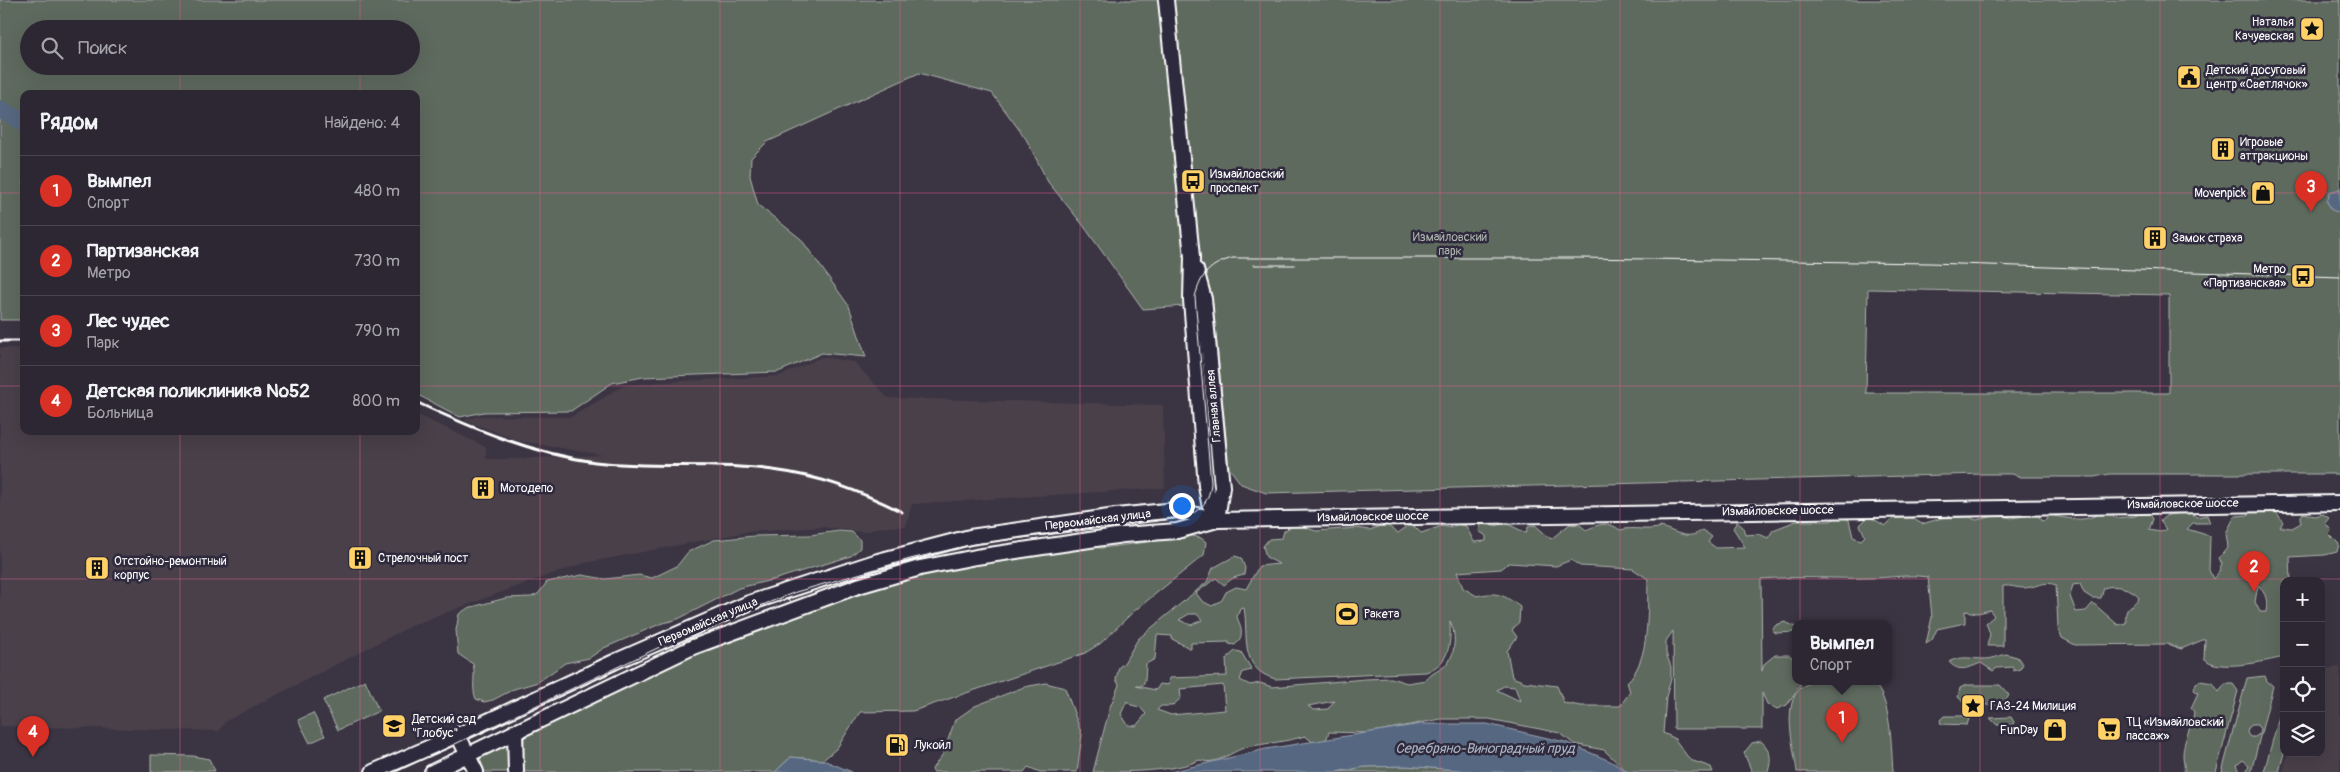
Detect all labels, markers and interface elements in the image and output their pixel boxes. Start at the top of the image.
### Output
place label: Наталья Качуевская [2235,15,2294,44]
place icon: Наталья Качуевская [2299,16,2325,42]
search box [20,20,420,75]
icon: search [38,34,66,62]
text: Поиск [78,36,128,60]
place label: Детский досуговый центр «Светлячок» [2205,63,2308,92]
public building icon: Детский досуговый центр «Светлячок» [2176,64,2202,90]
text: Рядом [40,109,98,136]
text: Найдено: 4 [324,113,400,133]
place label: Игровые аттракционы [2240,135,2308,164]
building icon: Игровые аттракционы [2210,136,2236,162]
place label: Измайловский проспект [1210,167,1285,196]
bus stop icon: Измайловский проспект [1180,168,1206,194]
text: Вымпел [87,169,152,193]
pin: 3 [2295,171,2327,212]
shop icon: Movenpick [2250,180,2276,206]
text: 1 [53,181,59,201]
text: 480 m [354,181,400,201]
place label: Movenpick [2194,186,2246,201]
text: Спорт [87,193,129,213]
building icon: Замок страха [2142,225,2168,251]
park label: Измайловский парк [1413,230,1487,259]
place label: Замок страха [2172,231,2243,246]
text: Партизанская [87,239,199,263]
text: 2 [52,251,60,271]
text: 730 m [354,251,400,271]
place label: Метро «Партизанская» [2203,262,2287,291]
text: Метро [87,263,131,283]
bus stop icon: Метро «Партизанская» [2290,263,2316,289]
text: Лес чудес [87,309,170,333]
text: 3 [52,321,60,341]
text: 790 m [355,321,400,341]
text: Парк [87,333,120,353]
street label: Главная аллея [1203,369,1225,443]
text: Детская поликлиника №52 [87,379,310,403]
text: 4 [51,391,61,411]
text: 800 m [352,391,400,411]
text: Больница [87,403,154,423]
building icon: Мотодепо [470,475,496,501]
place label: Мотодепо [500,481,554,496]
your location [1169,493,1195,519]
street label: Измайловское шоссе [2127,496,2239,512]
street label: Измайловское шоссе [1722,503,1834,519]
street label: Первомайская улица [1044,506,1152,534]
street label: Измайловское шоссе [1317,509,1429,525]
building icon: Стрелочный пост [347,545,373,571]
place label: Стрелочный пост [378,551,468,566]
pin: 2 [2238,551,2270,592]
place label: Отстойно-ремонтный корпус [114,554,227,583]
building icon: Отстойно-ремонтный корпус [84,555,110,581]
map controls [2280,577,2325,757]
button: + [2280,577,2325,622]
street label: Первомайская улица [656,594,760,650]
sports icon: Ракета [1334,601,1360,627]
place label: Ракета [1364,607,1400,622]
popup [1792,620,1892,685]
button: − [2280,622,2325,667]
text: Вымпел [1810,631,1874,655]
text: Спорт [1810,655,1852,675]
button: locate [2280,667,2325,712]
place icon: ГАЗ-24 Милиция [1960,693,1986,719]
place label: ГАЗ-24 Милиция [1990,699,2077,714]
pin: 1 [1826,702,1858,743]
place label: Детский сад "Глобус" [411,712,477,741]
button: layers [2280,712,2325,757]
school or university icon: Детский сад "Глобус" [381,713,407,739]
place label: ТЦ «Измайловский пассаж» [2126,715,2224,744]
pin: 4 [17,716,49,757]
supermarket icon: ТЦ «Измайловский пассаж» [2096,716,2122,742]
shop icon: FunDay [2042,717,2068,743]
place label: FunDay [2000,723,2038,738]
fuel station icon: Лукойл [884,732,910,758]
place label: Лукойл [913,738,951,753]
water label: Серебряно-Виноградный пруд [1395,740,1576,757]

